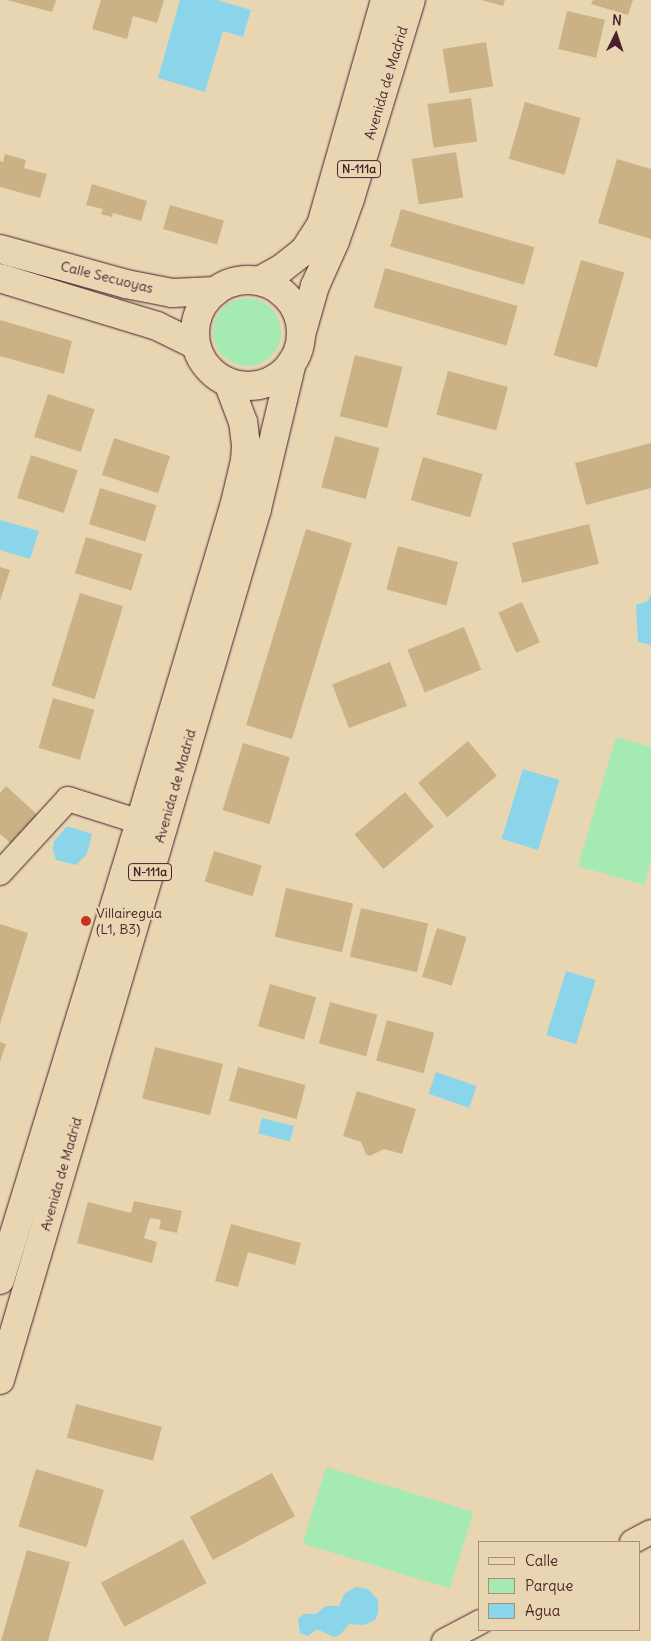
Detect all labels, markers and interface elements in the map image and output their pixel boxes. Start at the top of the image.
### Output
north arrow [591,10,641,60]
text: N [612,11,623,29]
street label: Avenida de Madrid [361,24,411,142]
road number: N-111a [336,160,382,178]
street label: Calle Secuoyas [59,257,155,297]
street label: Avenida de Madrid [151,727,199,845]
road number: N-111a [128,862,172,882]
place label: Villairegua (L1, B3) [96,905,162,938]
marker: Villairegua (L1, B3) [80,915,92,927]
street label: Avenida de Madrid [37,1115,85,1233]
legend [478,1541,641,1631]
text: Calle [525,1551,558,1570]
text: Parque [525,1576,573,1595]
text: Agua [525,1601,560,1620]

